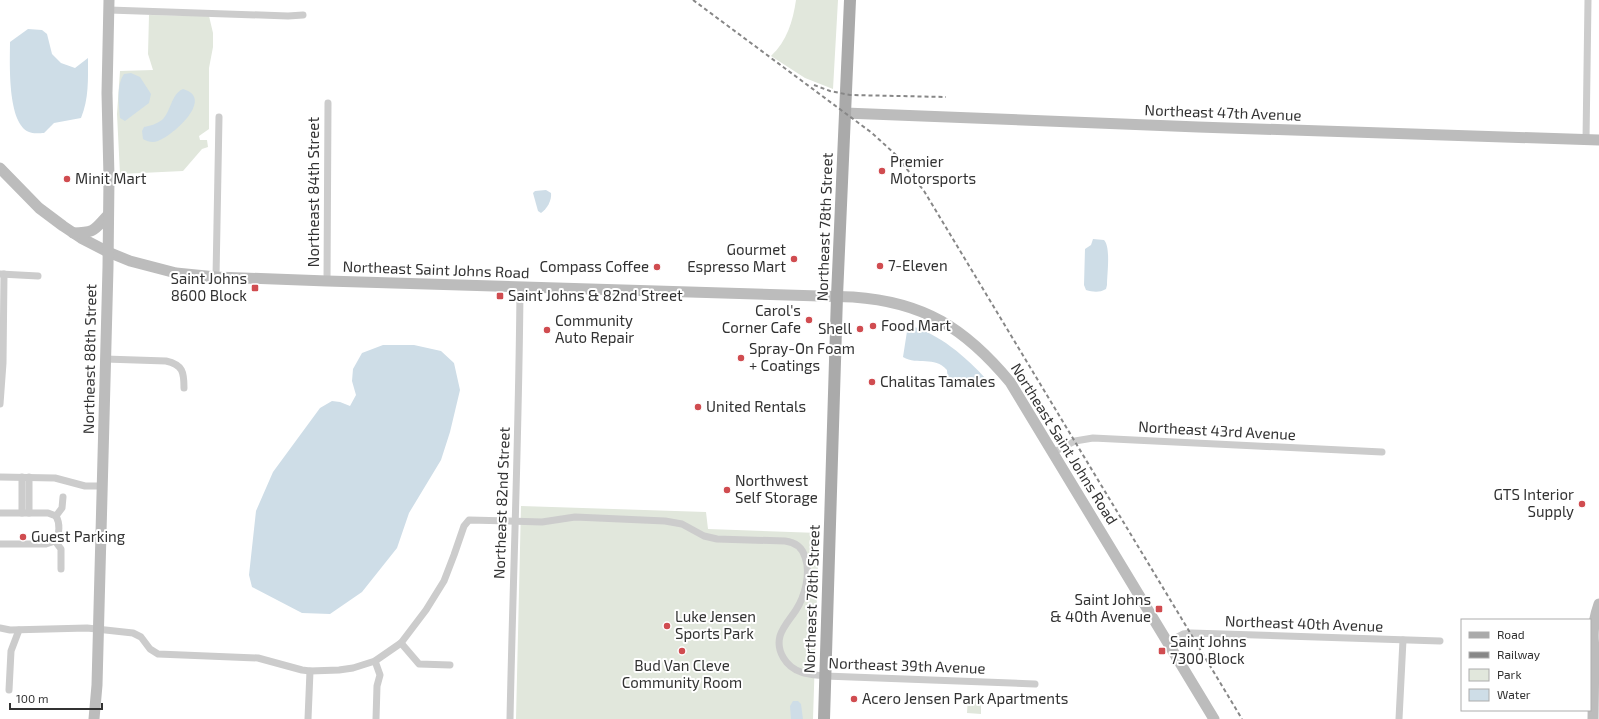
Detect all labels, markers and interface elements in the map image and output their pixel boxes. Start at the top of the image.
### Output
street label: Northeast 47th Avenue [1144,100,1302,124]
street label: Northeast 84th Street [304,117,322,267]
street label: Northeast 78th Street [812,152,836,302]
place label: Premier Motorsports [890,152,976,187]
marker: Premier Motorsports [877,166,887,176]
place label: Minit Mart [75,169,147,187]
marker: Minit Mart [62,174,72,184]
place label: Gourmet Espresso Mart [687,240,786,275]
marker: Gourmet Espresso Mart [789,254,799,264]
place label: 7-Eleven [888,256,948,274]
street label: Northeast Saint Johns Road [342,257,530,281]
place label: Compass Coffee [540,257,649,275]
marker: 7-Eleven [875,261,885,271]
marker: Compass Coffee [652,262,662,272]
place label: Saint Johns 8600 Block [170,269,247,304]
street label: Northeast 88th Street [79,283,99,434]
marker: Saint Johns 8600 Block [250,283,260,293]
place label: Saint Johns & 82nd Street [508,286,683,304]
marker: Saint Johns & 82nd Street [495,291,505,301]
place label: Carol's Corner Cafe [722,301,801,336]
place label: Community Auto Repair [555,311,634,346]
marker: Carol's Corner Cafe [804,315,814,325]
place label: Food Mart [881,316,951,334]
place label: Shell [818,319,853,337]
marker: Food Mart [868,321,878,331]
marker: Shell [855,324,865,334]
marker: Community Auto Repair [542,325,552,335]
place label: Spray-On Foam + Coatings [749,339,855,374]
marker: Spray-On Foam + Coatings [736,353,746,363]
street label: Northeast Saint Johns Road [1008,359,1122,527]
place label: Chalitas Tamales [880,372,995,390]
marker: Chalitas Tamales [867,377,877,387]
place label: United Rentals [706,397,806,415]
marker: United Rentals [693,402,703,412]
street label: Northeast 43rd Avenue [1138,417,1296,443]
street label: Northeast 82nd Street [489,426,513,579]
place label: Northwest Self Storage [735,471,818,506]
marker: Northwest Self Storage [722,485,732,495]
place label: GTS Interior Supply [1493,485,1574,520]
marker: GTS Interior Supply [1577,499,1587,509]
street label: Northeast 78th Street [799,524,823,674]
place label: Guest Parking [31,527,126,545]
marker: Guest Parking [18,532,28,542]
place label: Saint Johns & 40th Avenue [1050,590,1151,625]
marker: Saint Johns & 40th Avenue [1154,604,1164,614]
place label: Luke Jensen Sports Park [675,607,756,642]
street label: Northeast 40th Avenue [1225,611,1384,635]
legend [1461,619,1591,711]
marker: Luke Jensen Sports Park [662,621,672,631]
text: Road [1497,627,1525,641]
place label: Saint Johns 7300 Block [1170,632,1247,667]
marker: Bud Van Cleve Community Room [677,646,687,656]
marker: Saint Johns 7300 Block [1157,646,1167,656]
text: Railway [1497,647,1541,661]
street label: Northeast 39th Avenue [828,653,986,677]
place label: Bud Van Cleve Community Room [622,656,742,691]
text: Park [1497,667,1522,681]
scale bar [10,685,102,711]
text: Water [1497,687,1531,701]
place label: Acero Jensen Park Apartments [862,689,1068,707]
text: 100 m [16,691,48,705]
marker: Acero Jensen Park Apartments [849,694,859,704]

